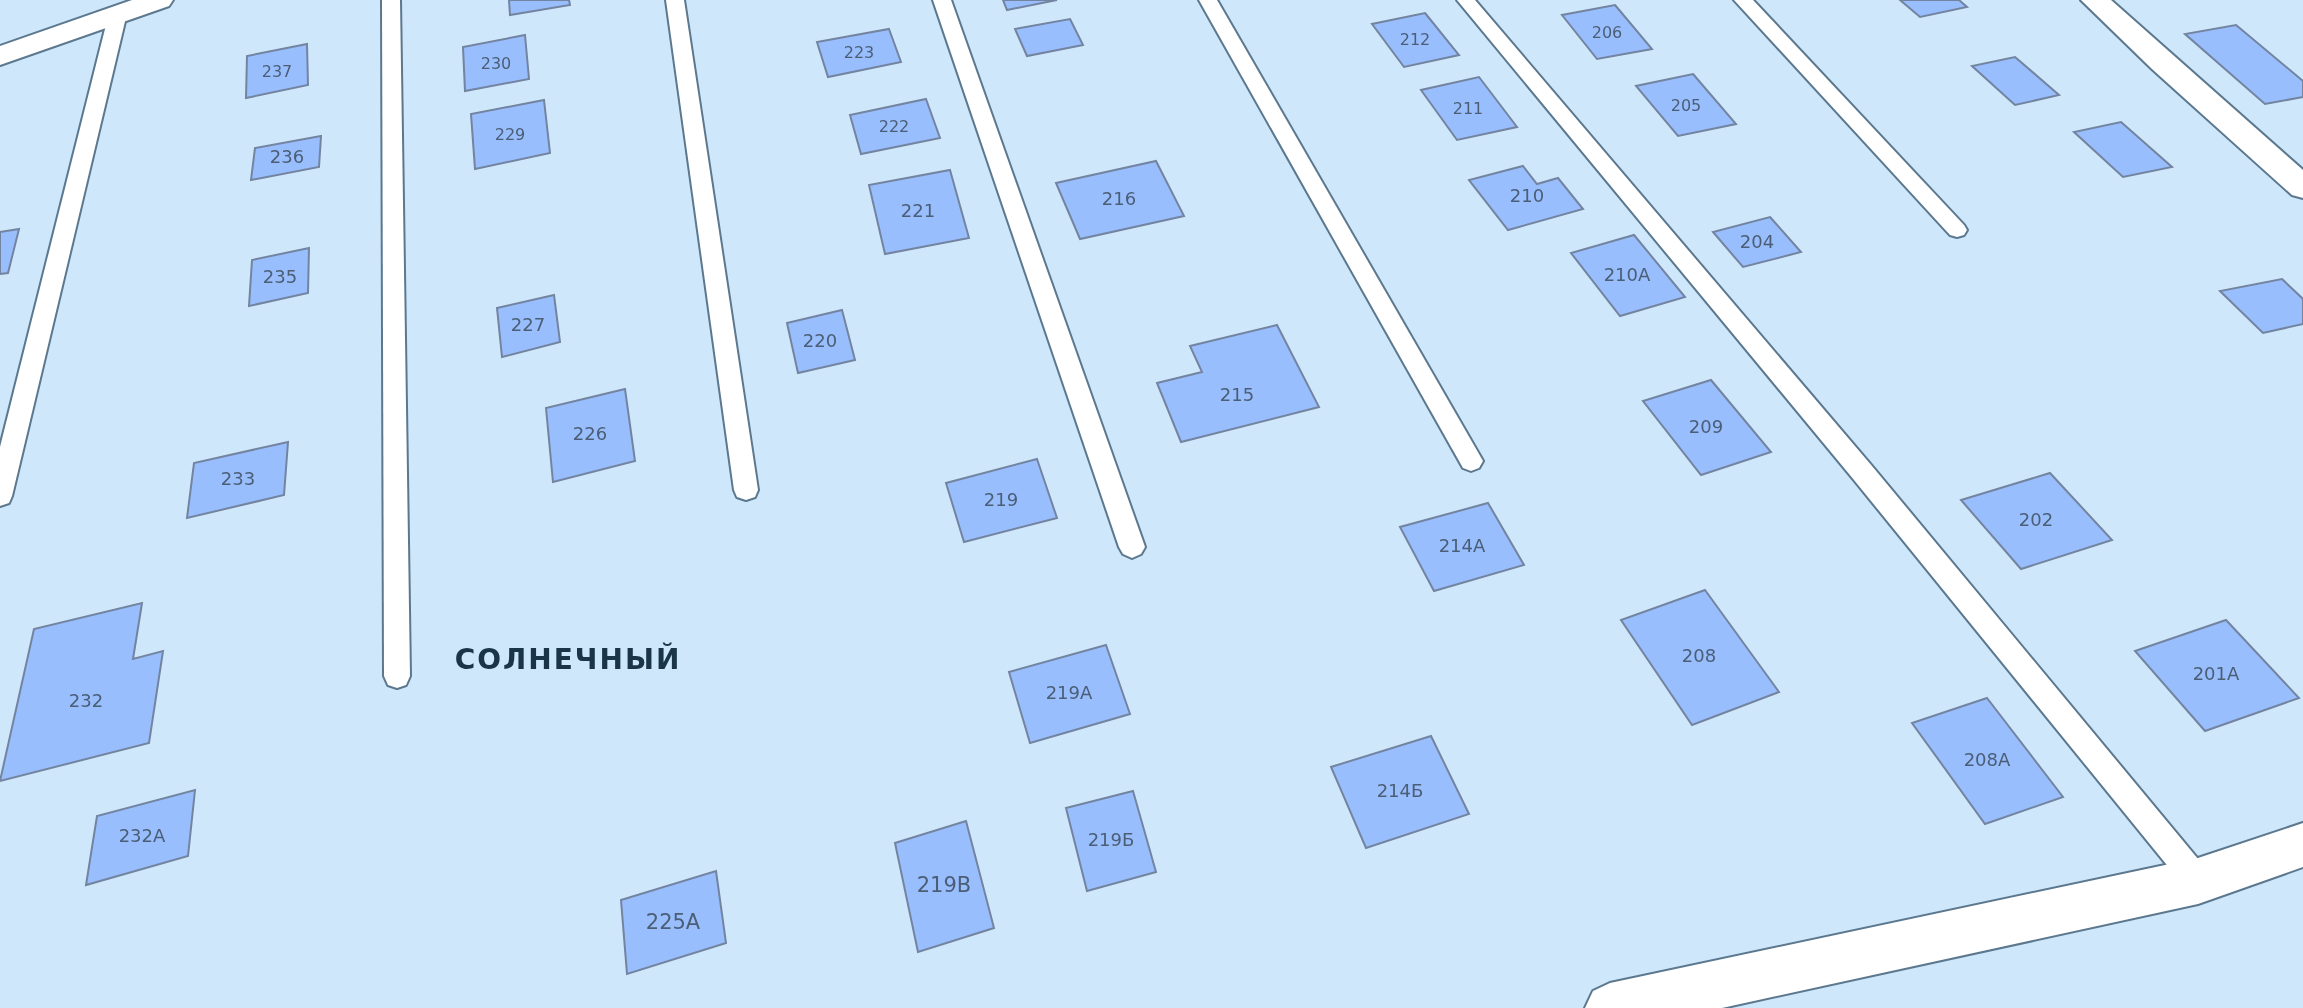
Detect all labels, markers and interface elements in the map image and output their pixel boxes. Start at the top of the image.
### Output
house number: 206 [1592,23,1622,42]
house number: 212 [1400,30,1430,49]
house number: 223 [844,43,874,62]
house number: 230 [481,54,511,73]
house number: 237 [262,62,292,81]
house number: 205 [1671,96,1701,115]
house number: 211 [1453,99,1483,118]
house number: 222 [879,117,909,136]
house number: 229 [495,125,525,144]
house number: 236 [270,146,304,167]
house number: 210 [1510,185,1544,206]
house number: 216 [1102,188,1136,209]
house number: 221 [901,200,935,221]
house number: 204 [1740,231,1774,252]
house number: 210А [1604,264,1651,285]
house number: 235 [263,266,297,287]
house number: 227 [511,314,545,335]
house number: 220 [803,330,837,351]
house number: 215 [1220,384,1254,405]
house number: 209 [1689,416,1723,437]
house number: 226 [573,423,607,444]
house number: 233 [221,468,255,489]
house number: 219 [984,489,1018,510]
house number: 202 [2019,509,2053,530]
house number: 214А [1439,535,1486,556]
district label: СОЛНЕЧНЫЙ [455,642,681,676]
house number: 208 [1682,645,1716,666]
house number: 201А [2193,663,2240,684]
house number: 219А [1046,682,1093,703]
house number: 232 [69,690,103,711]
house number: 208А [1964,749,2011,770]
house number: 214Б [1377,780,1423,801]
house number: 232А [119,825,166,846]
house number: 219Б [1088,829,1134,850]
house number: 219В [917,873,971,897]
house number: 225А [646,910,701,934]

